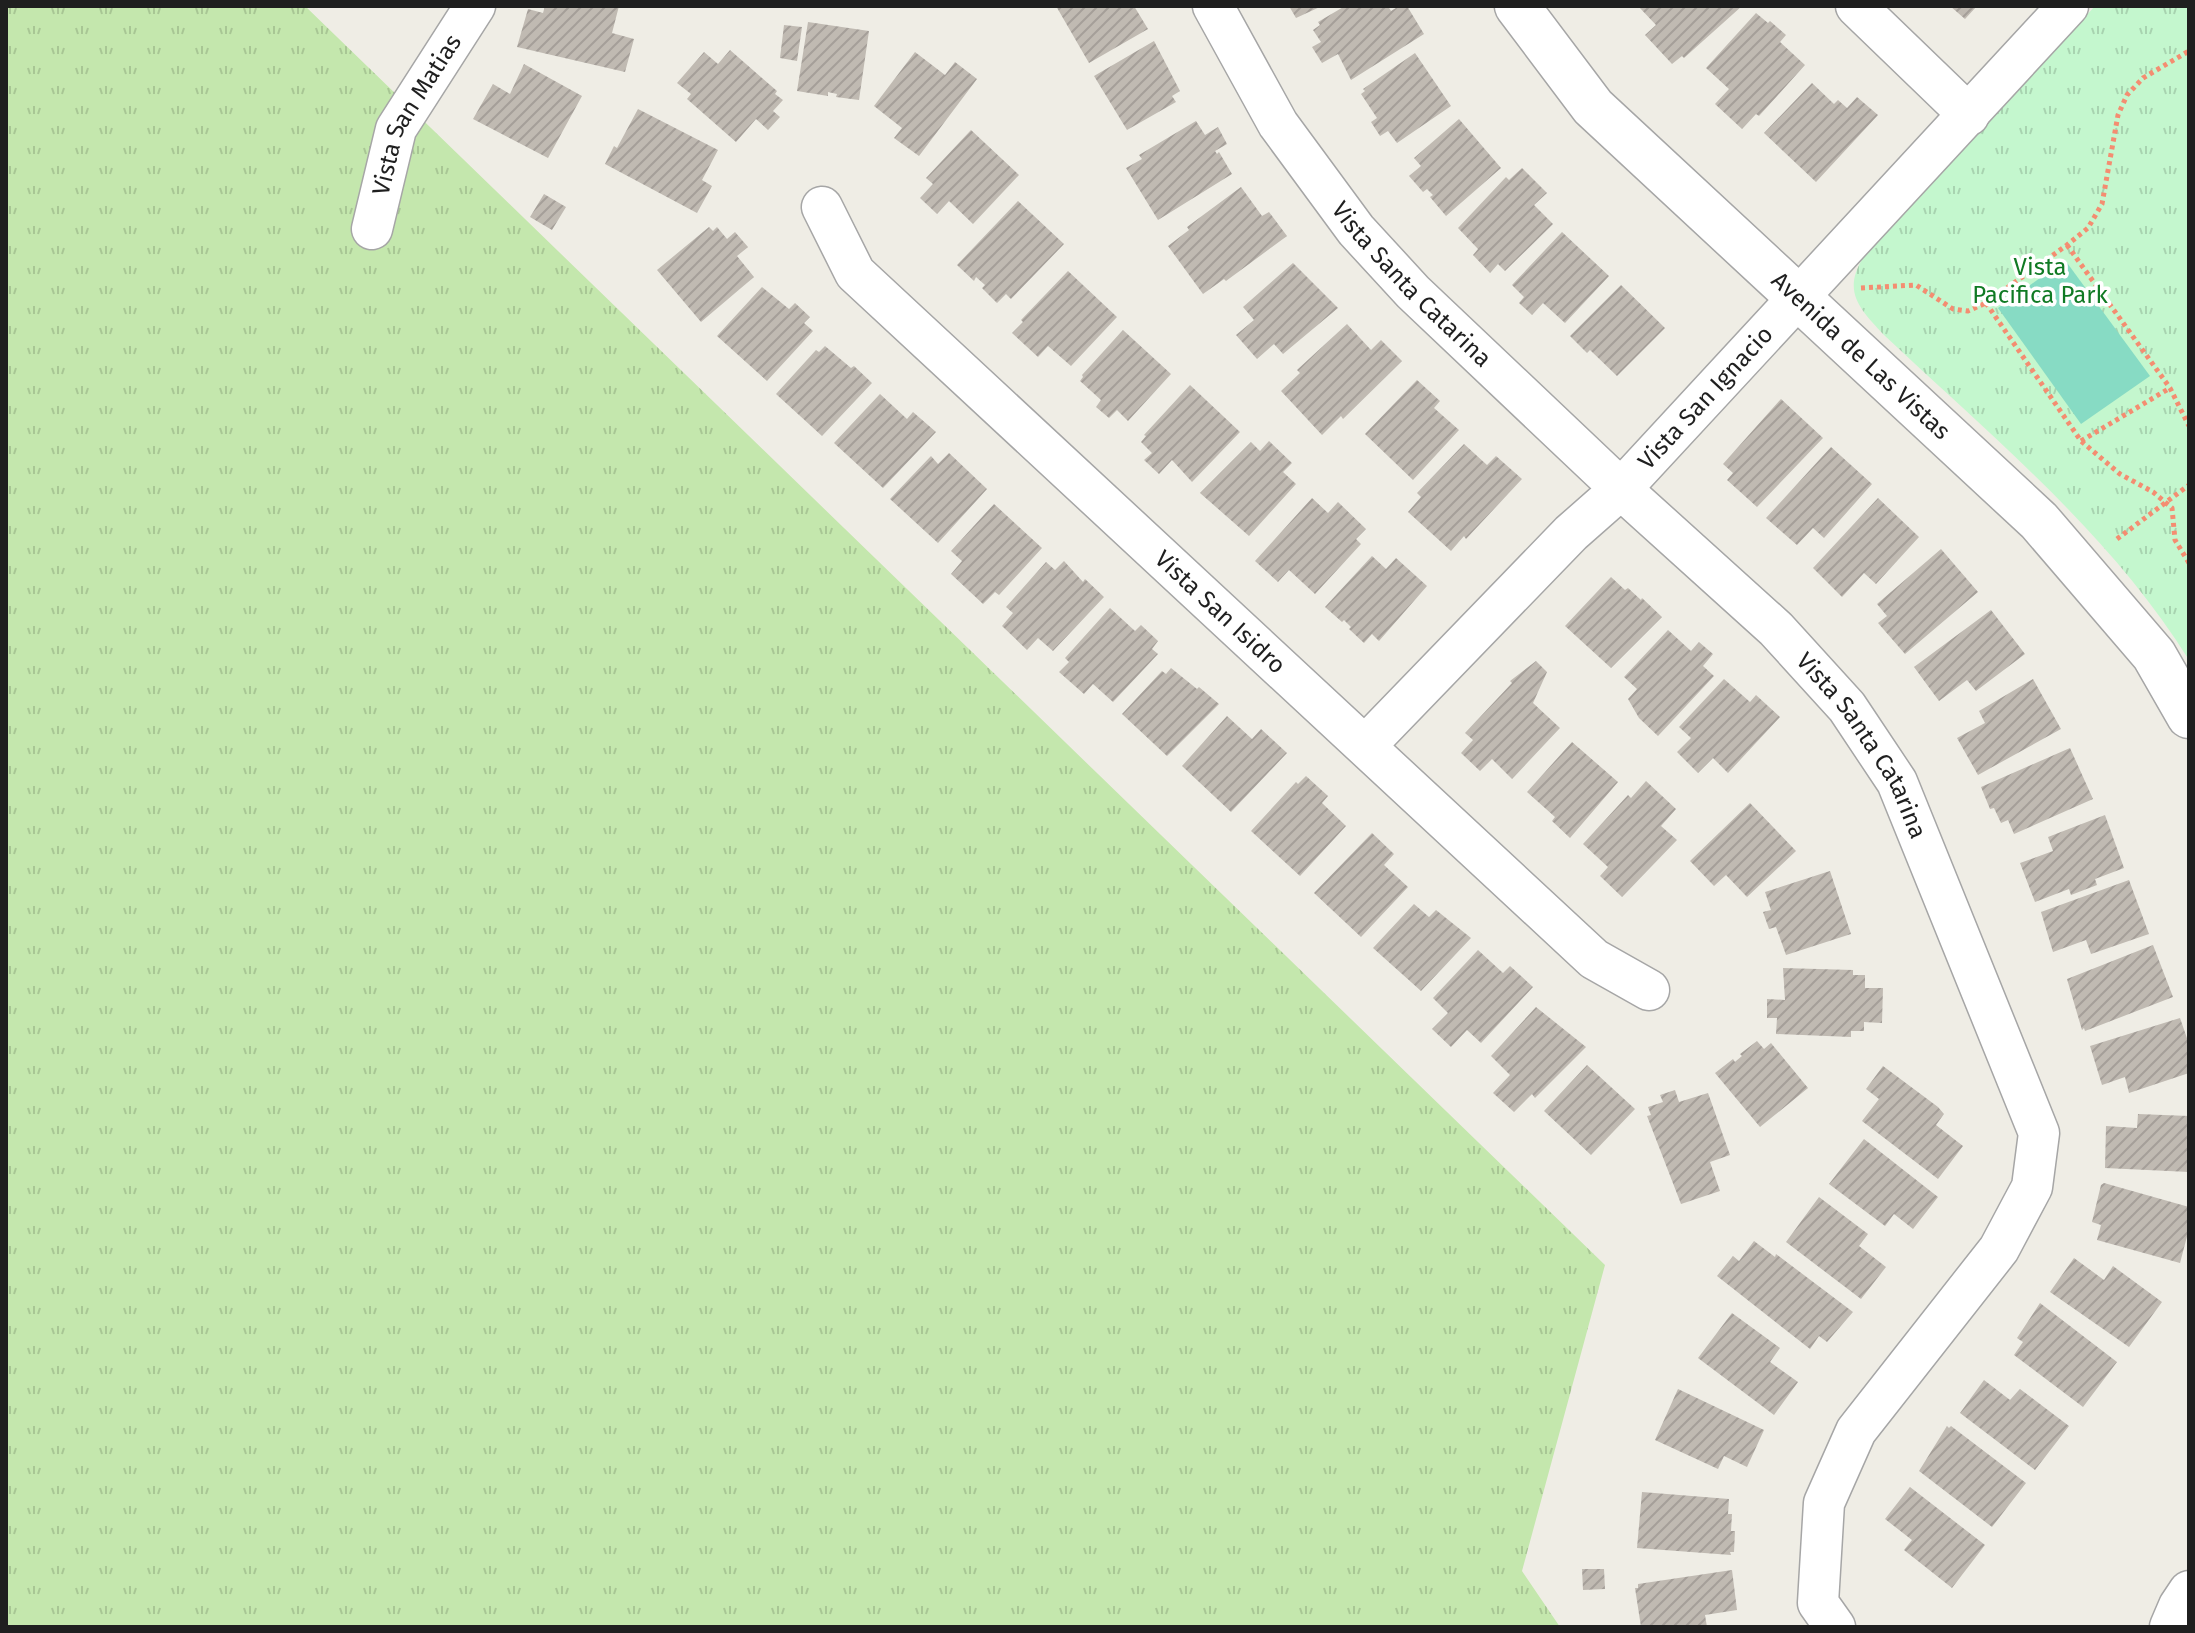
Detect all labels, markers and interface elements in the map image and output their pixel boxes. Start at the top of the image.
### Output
street label: Vista San Matias [367,29,467,198]
street label: Vista Santa Catarina [1326,196,1497,373]
park label: Vista Pacifica Park [1972,253,2109,309]
street label: Avenida de Las Vistas [1766,266,1956,445]
street label: Vista San Ignacio [1632,320,1779,475]
street label: Vista San Isidro [1149,545,1291,679]
street label: Vista Santa Catarina [1790,647,1932,843]

